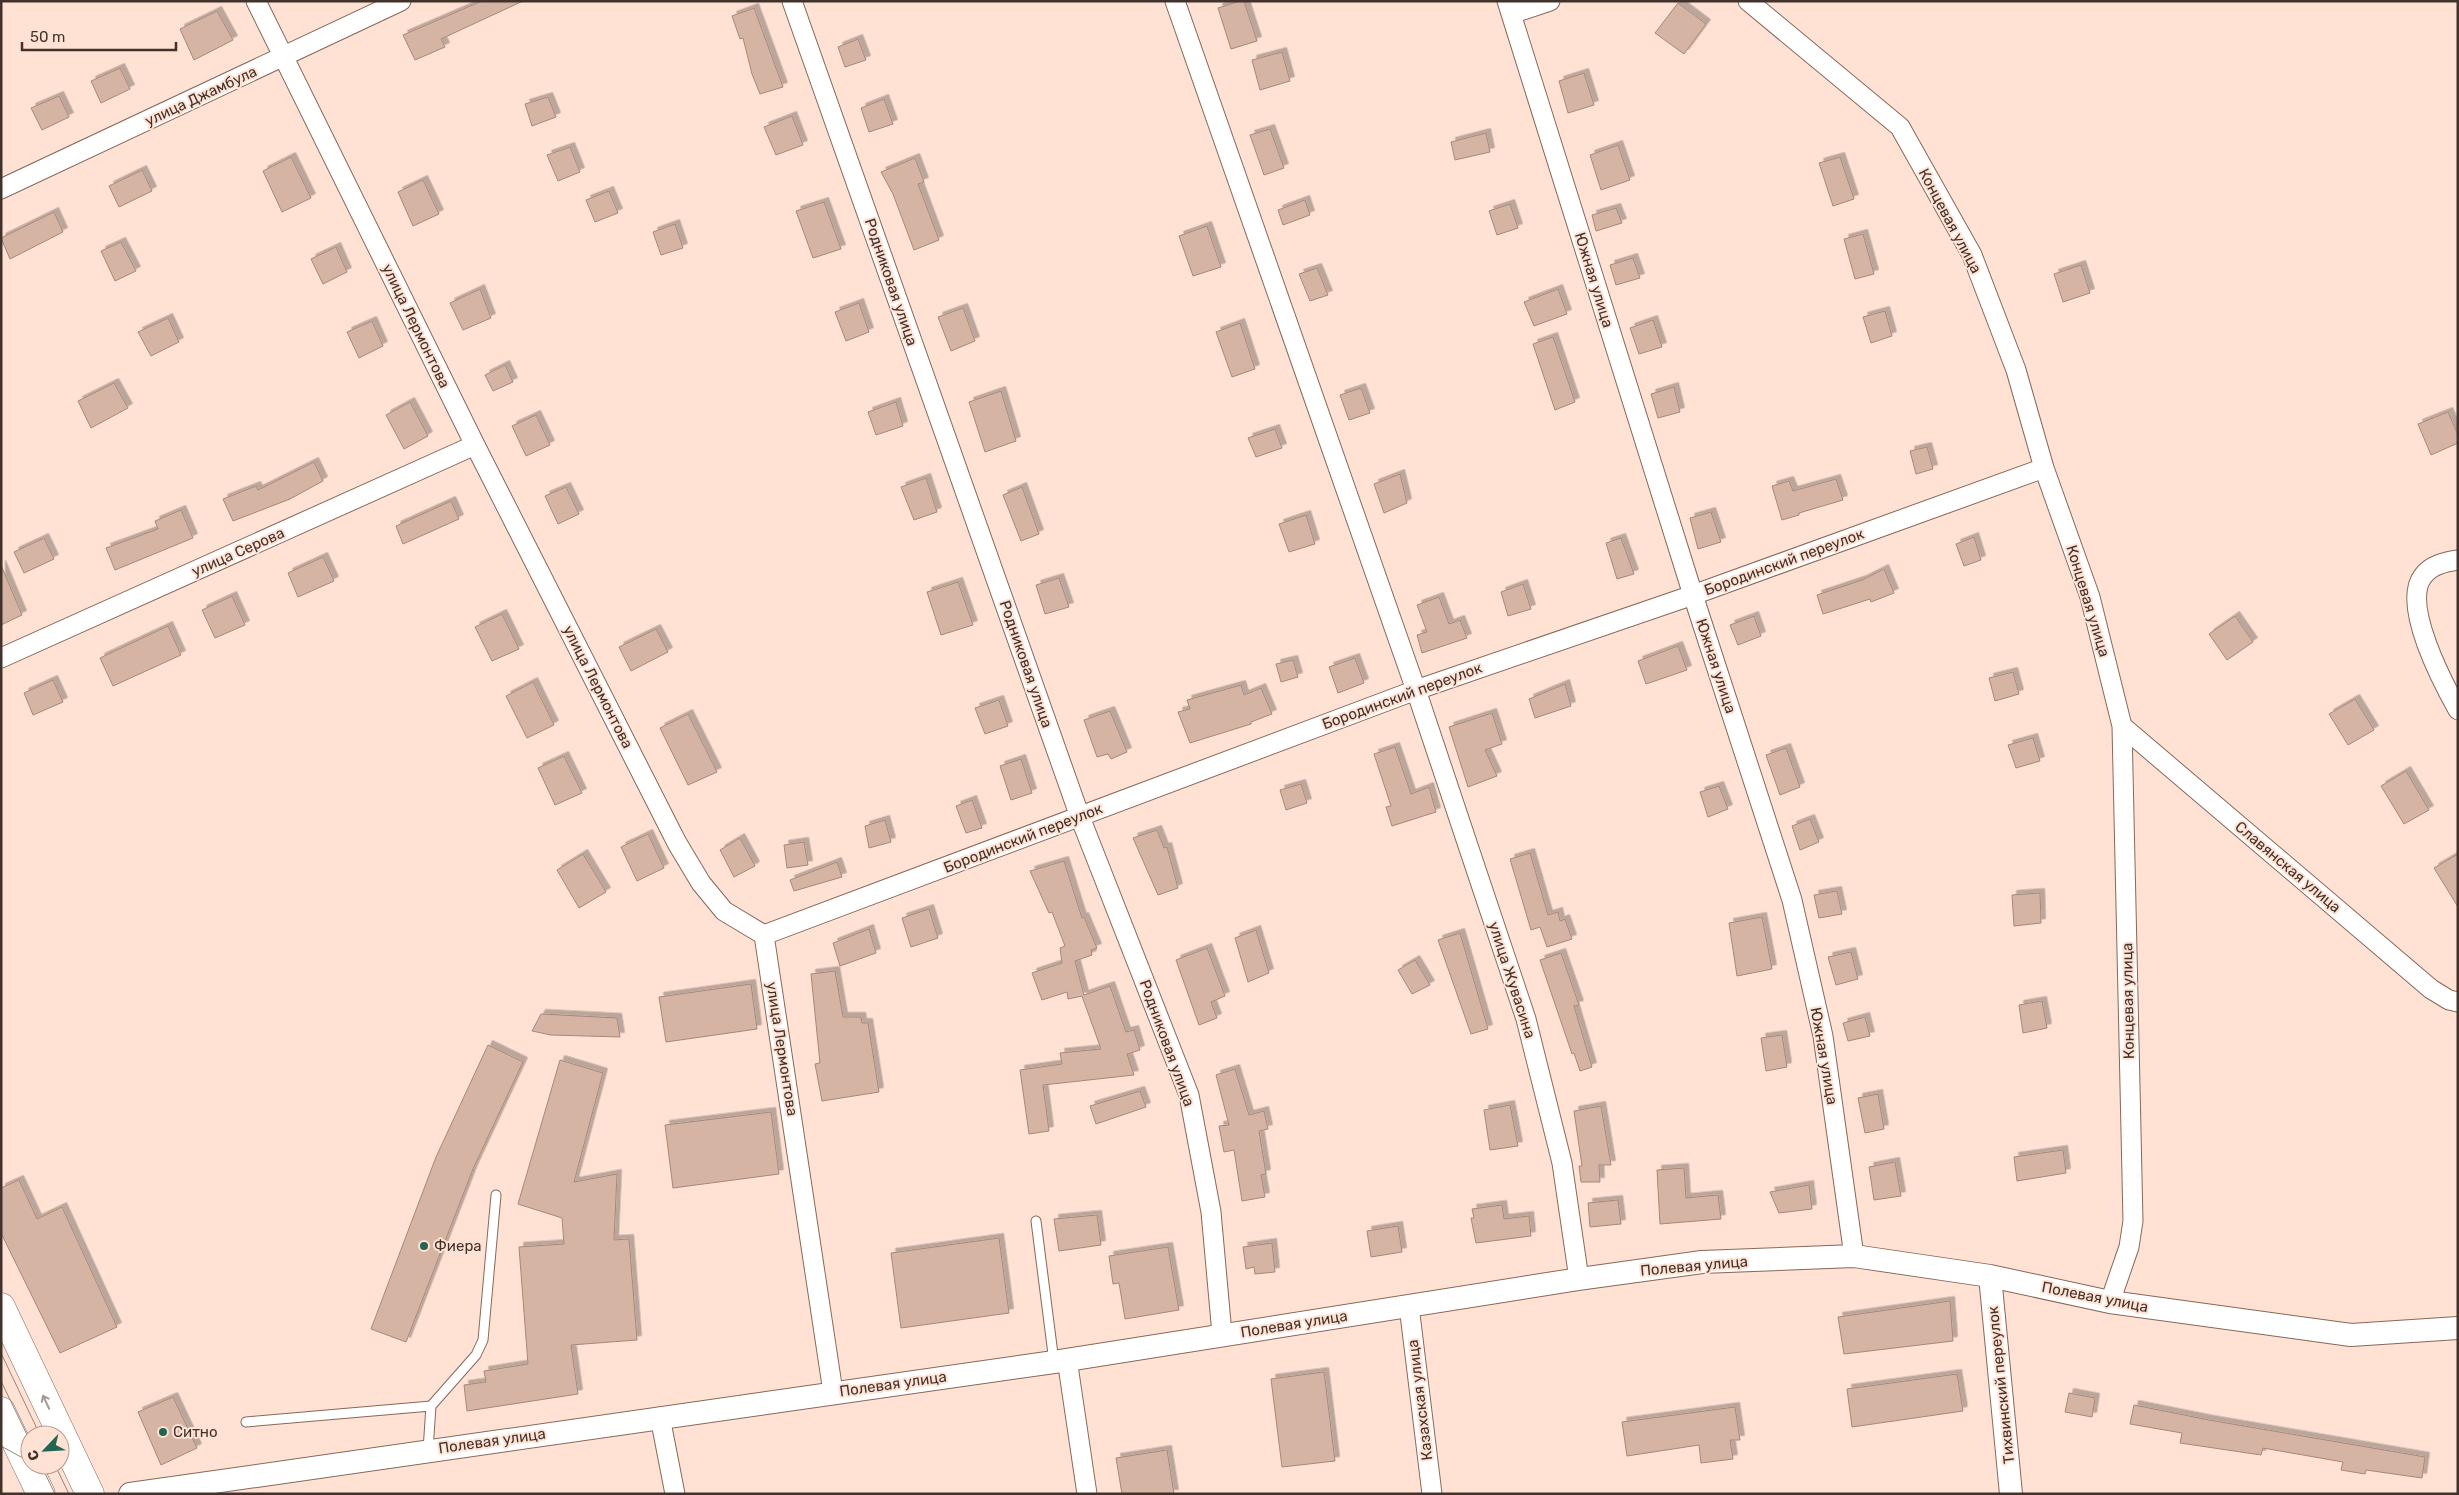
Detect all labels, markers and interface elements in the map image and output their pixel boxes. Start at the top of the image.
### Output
scale bar [22,20,176,52]
text: 50 m [30,28,65,46]
street label: улица Джамбула [142,62,260,130]
street label: Концевая улица [1915,165,1985,277]
street label: Родниковая улица [861,216,921,348]
street label: Южная улица [1571,230,1617,330]
street label: улица Лермонтова [378,261,454,391]
street label: улица Серова [189,524,287,580]
street label: Бородинский переулок [1702,525,1866,599]
street label: Концевая улица [2062,543,2114,659]
street label: Родниковая улица [996,598,1056,730]
street label: Южная улица [1692,616,1740,716]
street label: улица Лермонтова [559,622,637,752]
street label: Бородинский переулок [1320,659,1484,733]
street label: Бородинский переулок [941,799,1105,877]
street label: Славянская улица [2232,818,2344,916]
street label: улица Жувасина [1485,919,1539,1041]
street label: Концевая улица [2118,943,2138,1059]
street label: Родниковая улица [1136,977,1198,1109]
street label: улица Лермонтова [762,981,802,1117]
street label: Южная улица [1807,1006,1841,1106]
place label: Фиера [434,1237,482,1255]
marker: Фиера [418,1240,430,1252]
street label: Полевая улица [1639,1252,1749,1280]
street label: Полевая улица [2040,1278,2150,1316]
street label: Тихвинский переулок [1984,1305,2018,1465]
street label: Полевая улица [1239,1307,1349,1341]
street label: Казахская улица [1404,1339,1436,1461]
street label: Полевая улица [838,1368,948,1400]
one-way arrow [41,1395,51,1410]
place label: Ситно [173,1423,218,1441]
north arrow [20,1425,70,1475]
street label: Полевая улица [437,1425,547,1457]
marker: Ситно [157,1426,169,1438]
text: С [24,1447,43,1463]

